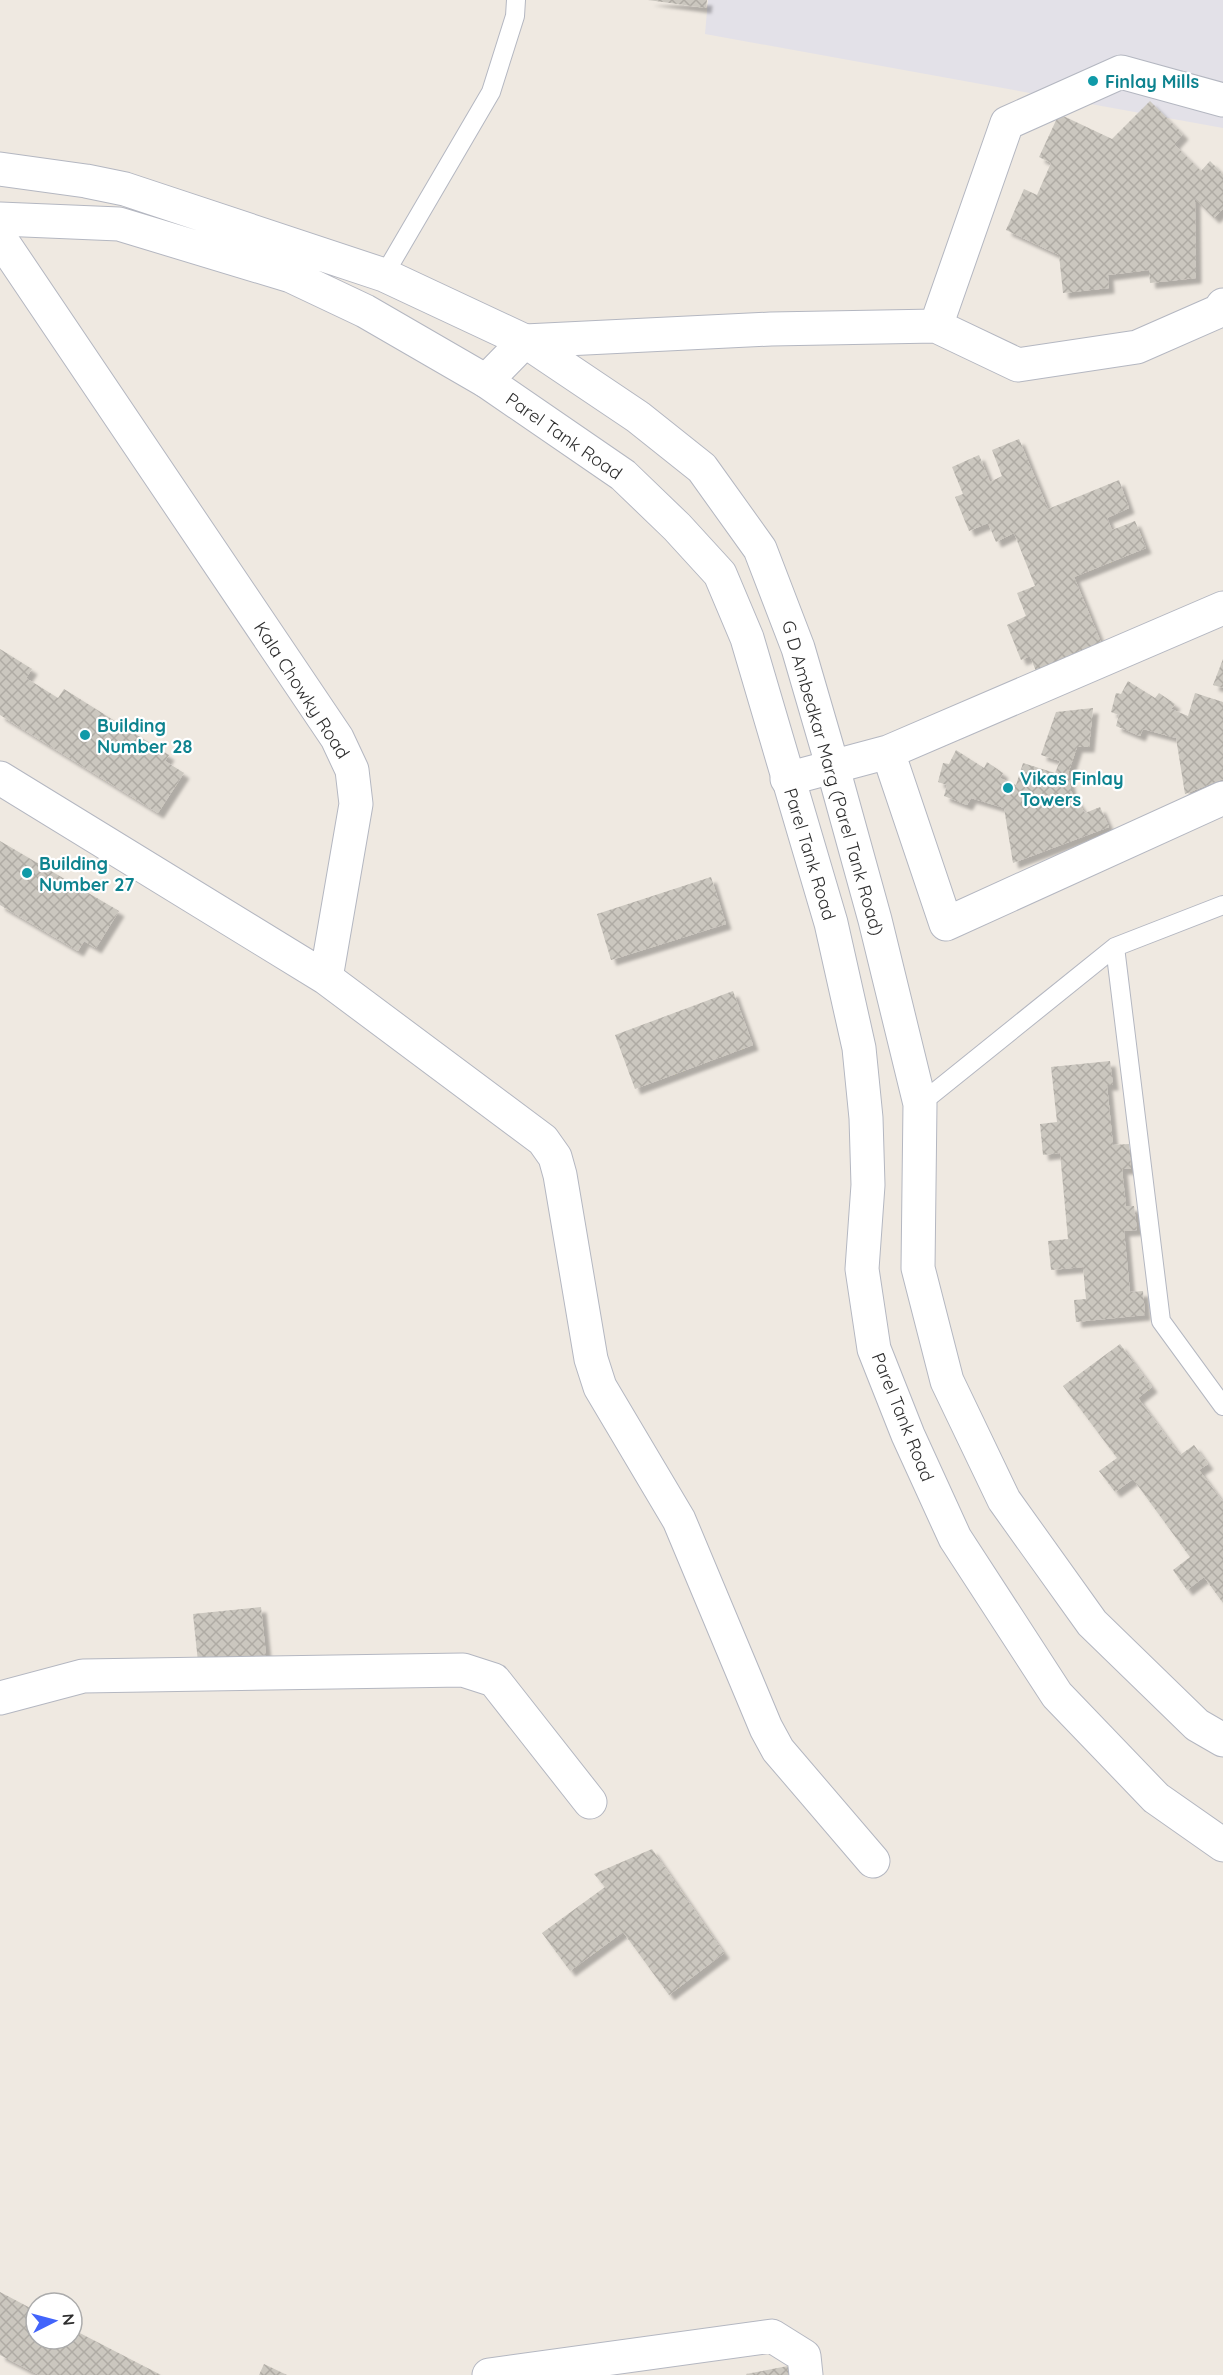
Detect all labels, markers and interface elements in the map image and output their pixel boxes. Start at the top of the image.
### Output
place label: Finlay Mills [1105,70,1200,93]
marker: Finlay Mills [1086,74,1100,88]
street label: Parel Tank Road [501,387,627,485]
street label: Kala Chowky Road [249,617,355,763]
street label: G D Ambedkar Marg (Parel Tank Road) [778,618,888,938]
place label: Building Number 28 [97,714,192,758]
marker: Building Number 28 [78,728,92,742]
place label: Vikas Finlay Towers [1020,767,1123,811]
marker: Vikas Finlay Towers [1001,781,1015,795]
street label: Parel Tank Road [780,785,840,923]
place label: Building Number 27 [39,852,134,896]
marker: Building Number 27 [20,866,34,880]
street label: Parel Tank Road [867,1349,939,1485]
north arrow [24,2291,84,2351]
text: N [58,2313,79,2326]

